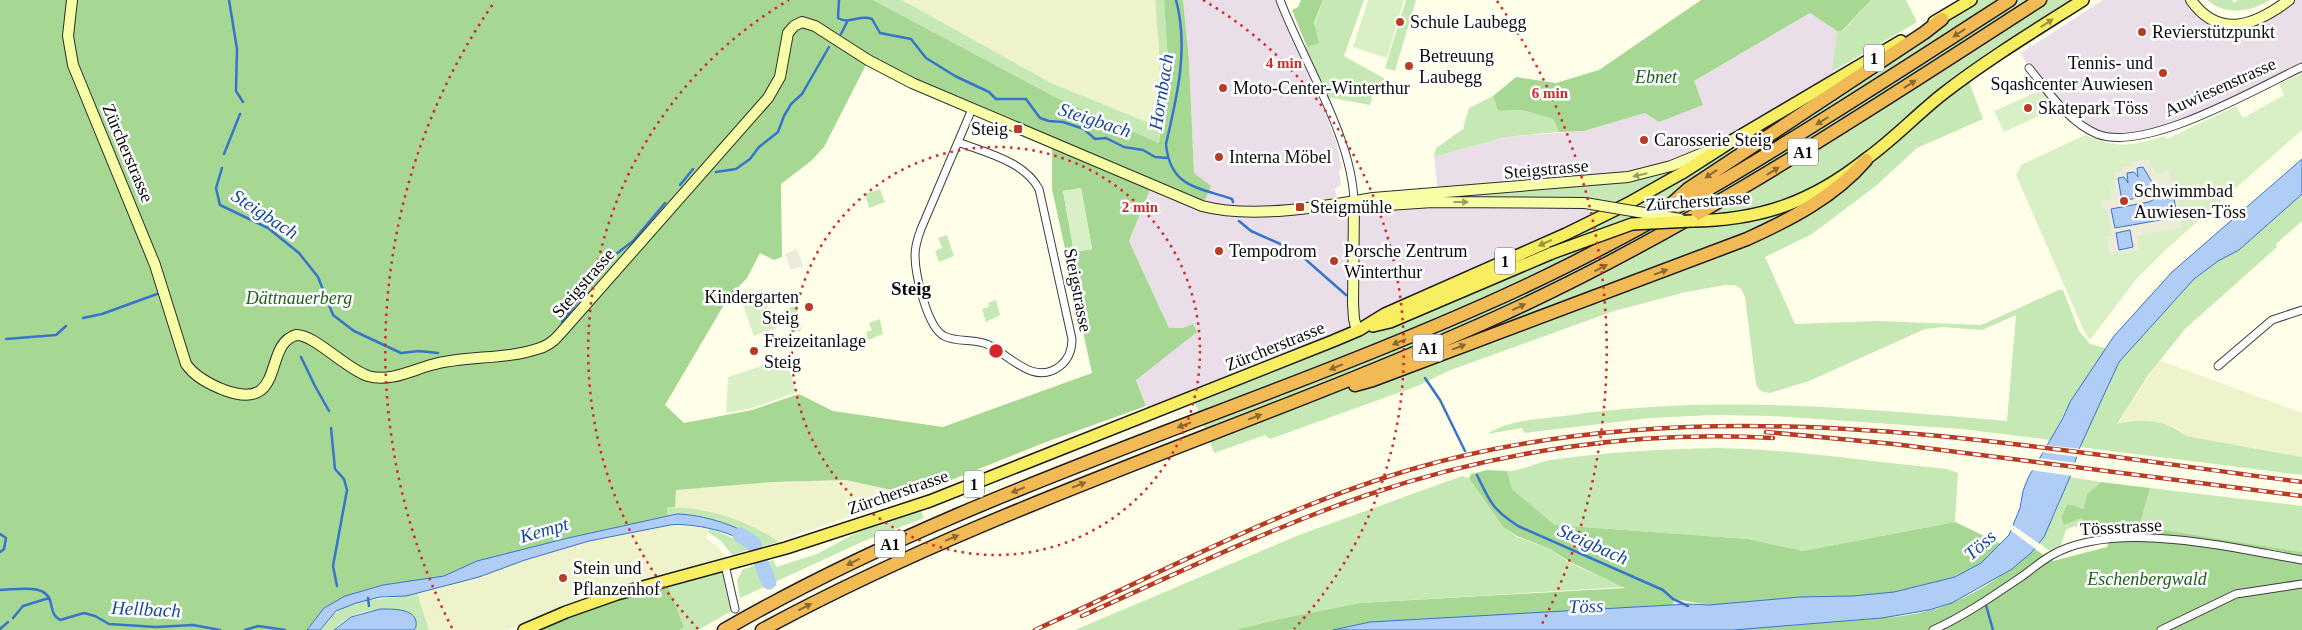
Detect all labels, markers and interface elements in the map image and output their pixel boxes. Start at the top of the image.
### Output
place label: Schule Laubegg [1410,12,1526,32]
marker: Schule Laubegg [1394,16,1406,28]
one-way arrow [2041,18,2054,28]
place label: Revierstützpunkt [2152,22,2275,42]
marker: Revierstützpunkt [2136,26,2148,38]
one-way arrow [1952,28,1965,38]
road number: 1 [1864,44,1884,72]
place label: Betreuung Laubegg [1419,46,1494,87]
water label: Hornbach [1144,52,1177,133]
place label: Tennis- und Sqashcenter Auwiesen [1991,53,2153,94]
street label: Auwiesenstrasse [2161,53,2279,121]
text: 4 min [1266,55,1303,71]
marker: Betreuung Laubegg [1403,60,1415,72]
park label: Ebnet [1634,67,1678,87]
marker: Tennis- und Sqashcenter Auwiesen [2157,67,2169,79]
place label: Moto-Center-Winterthur [1233,78,1410,98]
one-way arrow [1903,79,1917,88]
marker: Moto-Center-Winterthur [1217,82,1229,94]
text: 6 min [1532,85,1569,101]
water label: Steigbach [1056,98,1134,142]
place label: Skatepark Töss [2038,98,2148,118]
street label: Zürcherstrasse [98,101,158,205]
marker: Skatepark Töss [2022,102,2034,114]
one-way arrow [1815,116,1828,125]
place label: Steig [971,119,1008,139]
marker: Steig [1012,123,1024,135]
place label: Carosserie Steig [1654,130,1771,150]
marker: Carosserie Steig [1638,134,1650,146]
road number: A1 [1788,138,1818,166]
place label: Interna Möbel [1229,147,1331,167]
marker: Interna Möbel [1213,151,1225,163]
street label: Steigstrasse [1503,155,1589,183]
one-way arrow [1766,166,1779,175]
one-way arrow [1704,169,1718,179]
one-way arrow [1633,171,1648,179]
place label: Schwimmbad Auwiesen-Töss [2134,181,2246,222]
water label: Steigbach [228,185,302,243]
street label: Zürcherstrasse [1645,187,1751,215]
marker: Schwimmbad Auwiesen-Töss [2118,195,2130,207]
place label: Steigmühle [1310,197,1392,217]
one-way arrow [1453,198,1469,206]
text: 2 min [1122,199,1159,215]
marker: Steigmühle [1294,201,1306,213]
one-way arrow [1538,240,1552,248]
place label: Tempodrom [1229,241,1317,261]
place label: Porsche Zentrum Winterthur [1344,241,1467,282]
street label: Steigstrasse [548,244,618,322]
marker: Tempodrom [1213,245,1225,257]
street label: Steigstrasse [1060,246,1096,334]
road number: 1 [1495,248,1515,274]
marker: Porsche Zentrum Winterthur [1328,255,1340,267]
one-way arrow [1593,264,1608,272]
one-way arrow [1653,268,1668,275]
district label: Steig [891,278,932,299]
place label: Kindergarten Steig [704,287,799,328]
park label: Dättnauerberg [245,288,352,308]
marker: Kindergarten Steig [803,301,815,313]
one-way arrow [1512,303,1526,311]
street label: Zürcherstrasse [1223,317,1327,375]
place label: Freizeitanlage Steig [764,331,866,372]
road number: A1 [1413,334,1443,362]
one-way arrow [1391,338,1406,346]
centre of rings [987,342,1005,360]
one-way arrow [1452,343,1467,351]
marker: Freizeitanlage Steig [748,345,760,357]
one-way arrow [1328,363,1343,371]
one-way arrow [1247,413,1262,420]
one-way arrow [1176,421,1191,429]
street label: Zürcherstrasse [845,465,951,519]
road number: 1 [964,470,984,498]
one-way arrow [1072,481,1087,489]
one-way arrow [1011,486,1025,494]
water label: Kempt [516,513,571,547]
street label: Tössstrasse [2080,515,2162,539]
water label: Steigbach [1554,519,1632,569]
water label: Töss [1960,526,2000,564]
road number: A1 [875,530,905,558]
one-way arrow [945,533,959,541]
place label: Stein und Pflanzenhof [573,558,660,599]
one-way arrow [846,558,860,566]
park label: Eschenbergwald [2086,569,2208,589]
marker: Stein und Pflanzenhof [557,572,569,584]
water label: Töss [1568,595,1604,617]
water label: Hellbach [110,597,181,621]
one-way arrow [798,603,812,611]

